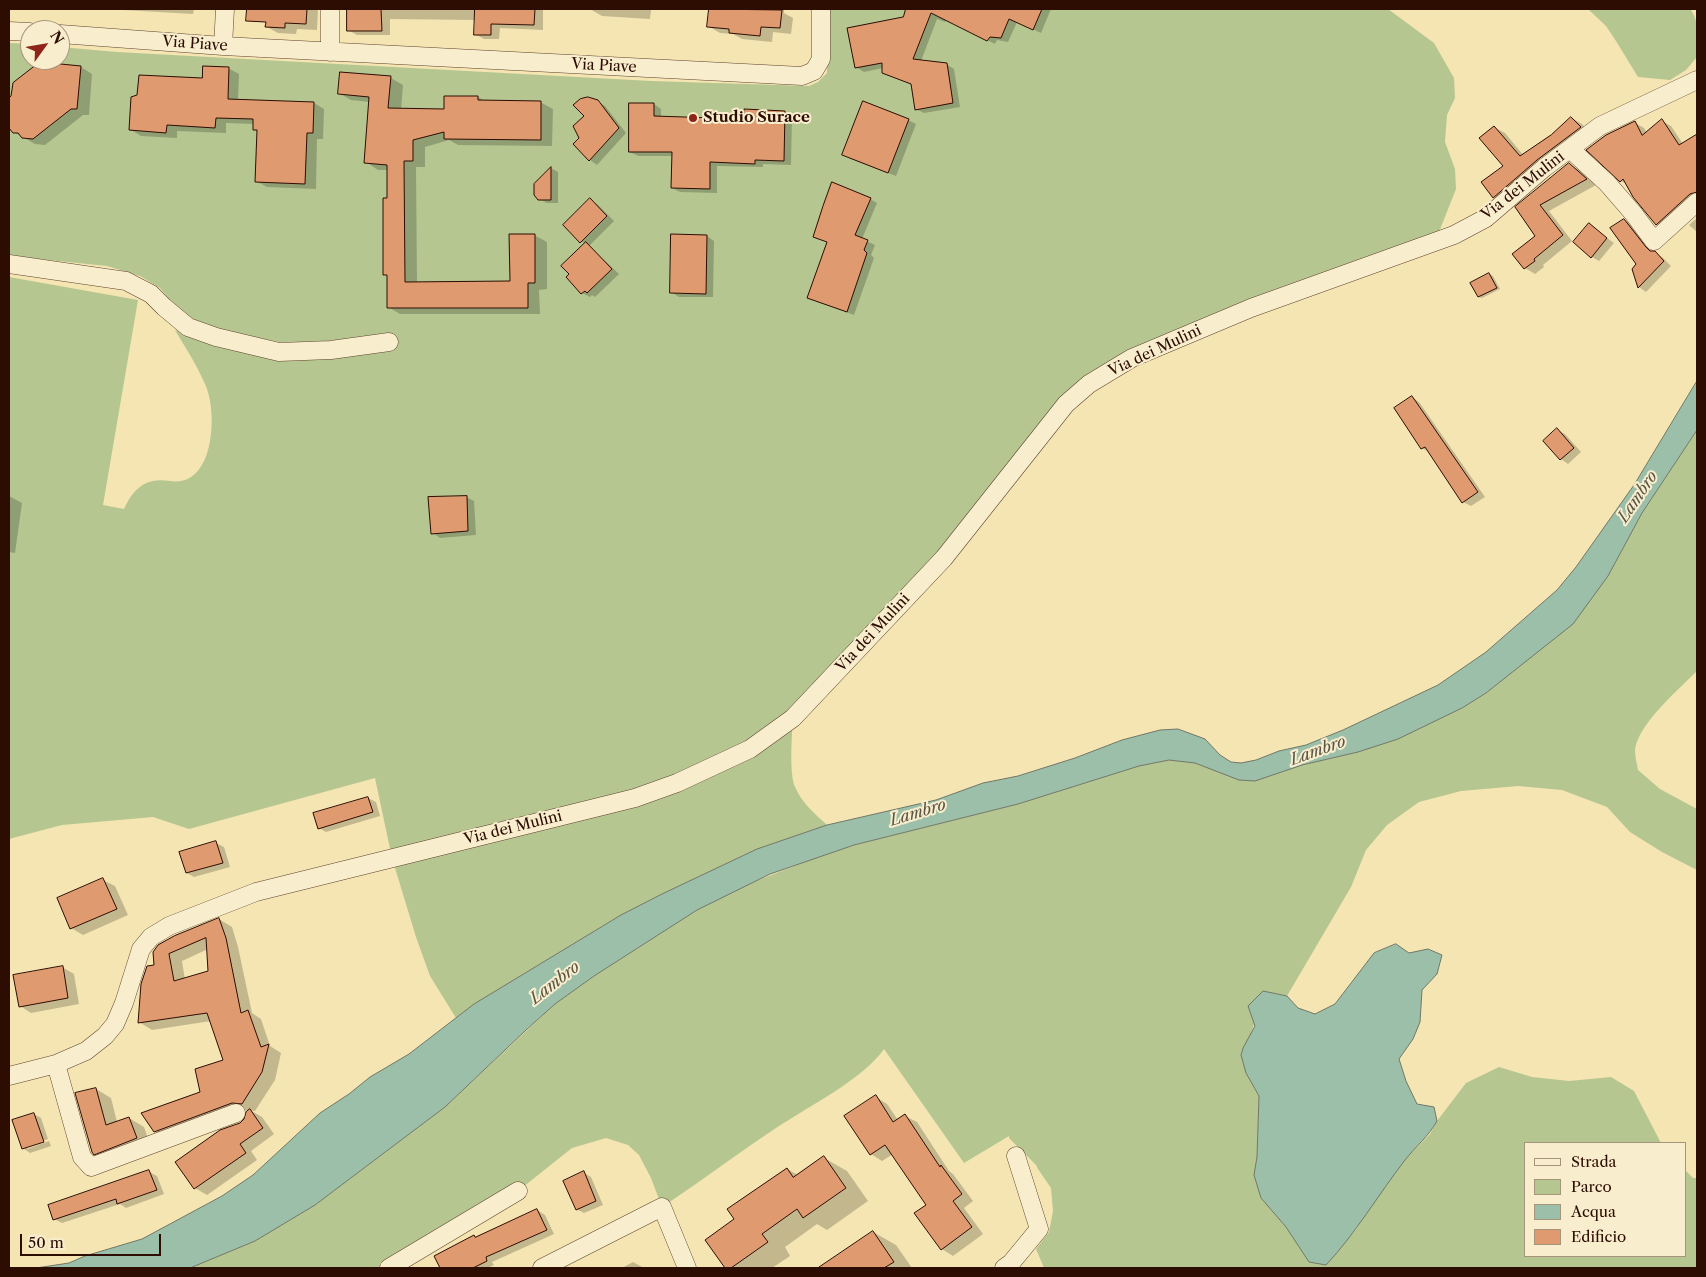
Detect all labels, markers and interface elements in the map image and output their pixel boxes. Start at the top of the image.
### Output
north arrow [20,20,70,70]
text: N [46,28,68,48]
street label: Via Piave [162,33,228,55]
street label: Via Piave [571,55,637,77]
place label: Studio Surace [703,109,810,127]
marker: Studio Surace [687,112,699,124]
street label: Via dei Mulini [1478,148,1568,224]
street label: Via dei Mulini [1106,322,1204,380]
water label: Lambro [1614,468,1662,526]
street label: Via dei Mulini [832,590,914,676]
water label: Lambro [1288,732,1348,770]
water label: Lambro [888,795,948,831]
street label: Via dei Mulini [462,807,564,849]
water label: Lambro [526,958,584,1008]
legend [1524,1142,1686,1257]
text: Strada [1571,1152,1617,1171]
text: Parco [1571,1177,1612,1196]
text: Acqua [1571,1202,1616,1221]
scale bar [22,1224,164,1256]
text: Edificio [1571,1227,1626,1246]
text: 50 m [28,1233,64,1252]

